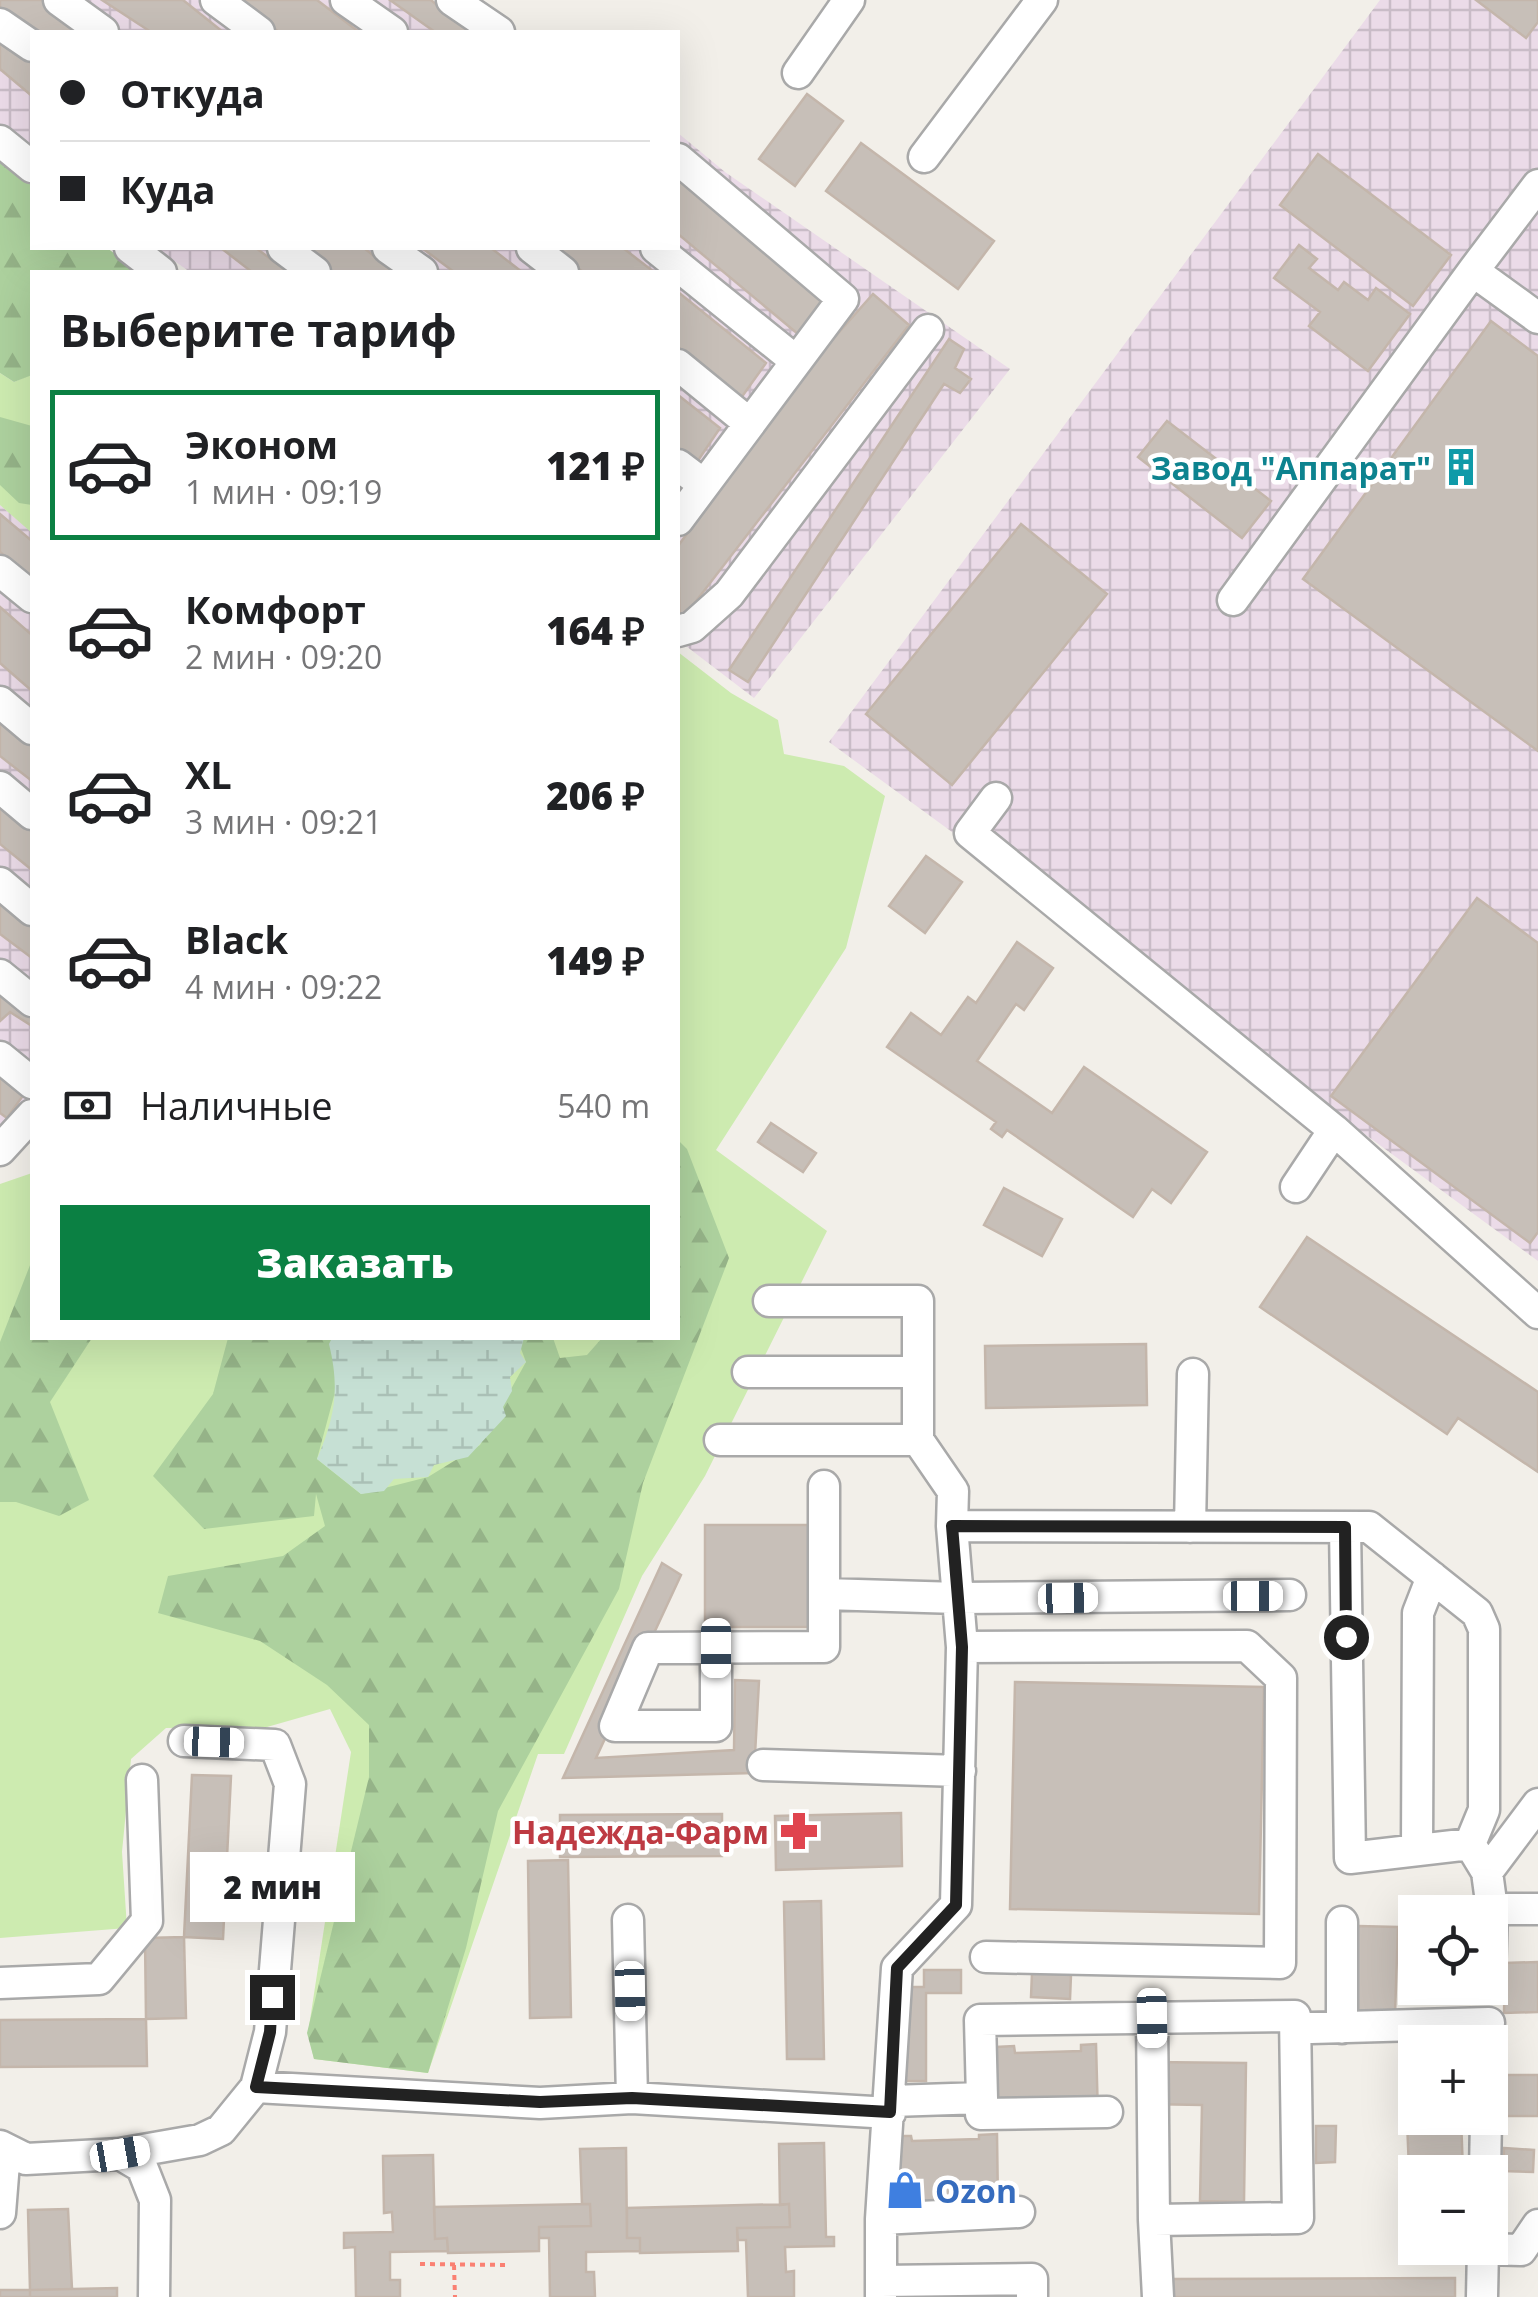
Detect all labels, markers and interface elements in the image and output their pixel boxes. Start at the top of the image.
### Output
text: Откуда [120,67,265,119]
text: Куда [120,163,215,215]
text: Выберите тариф [60,299,457,360]
text: Эконом [185,418,338,470]
icon: car [65,420,155,510]
text: 121 ₽ [546,439,645,491]
place label: Завод "Аппарат" [1151,446,1431,489]
building icon: Завод "Аппарат" [1440,446,1482,488]
text: 1 мин · 09:19 [185,470,382,513]
text: Комфорт [185,583,366,635]
icon: car [65,585,155,675]
text: 164 ₽ [546,604,645,656]
text: 2 мин · 09:20 [185,635,382,678]
text: XL [185,748,232,800]
icon: car [65,750,155,840]
text: 206 ₽ [546,769,645,821]
text: 3 мин · 09:21 [185,800,382,843]
text: Black [185,913,288,965]
icon: car [65,915,155,1005]
text: 149 ₽ [546,934,645,986]
text: 4 мин · 09:22 [185,965,382,1008]
icon: cash [60,1078,115,1133]
text: Наличные [140,1079,333,1131]
text: 540 m [557,1084,650,1127]
button: Заказать [60,1205,650,1320]
car [1223,1581,1283,1611]
car [1038,1582,1098,1614]
route start [1324,1615,1369,1660]
car [701,1618,731,1678]
car [183,1726,245,1758]
place label: Надежда-Фарм [512,1810,769,1853]
pharmacy icon: Надежда-Фарм [778,1810,820,1852]
callout: 2 мин [190,1852,354,1922]
text: 2 мин [223,1865,322,1908]
map controls [1398,1895,1508,2265]
button: locate [1398,1895,1508,2005]
car [614,1961,646,2021]
route end [250,1975,295,2020]
car [1136,1988,1168,2048]
button: + [1398,2025,1508,2135]
car [88,2134,152,2174]
button: − [1398,2155,1508,2265]
shop icon: Ozon [884,2169,926,2211]
place label: Ozon [935,2169,1017,2212]

